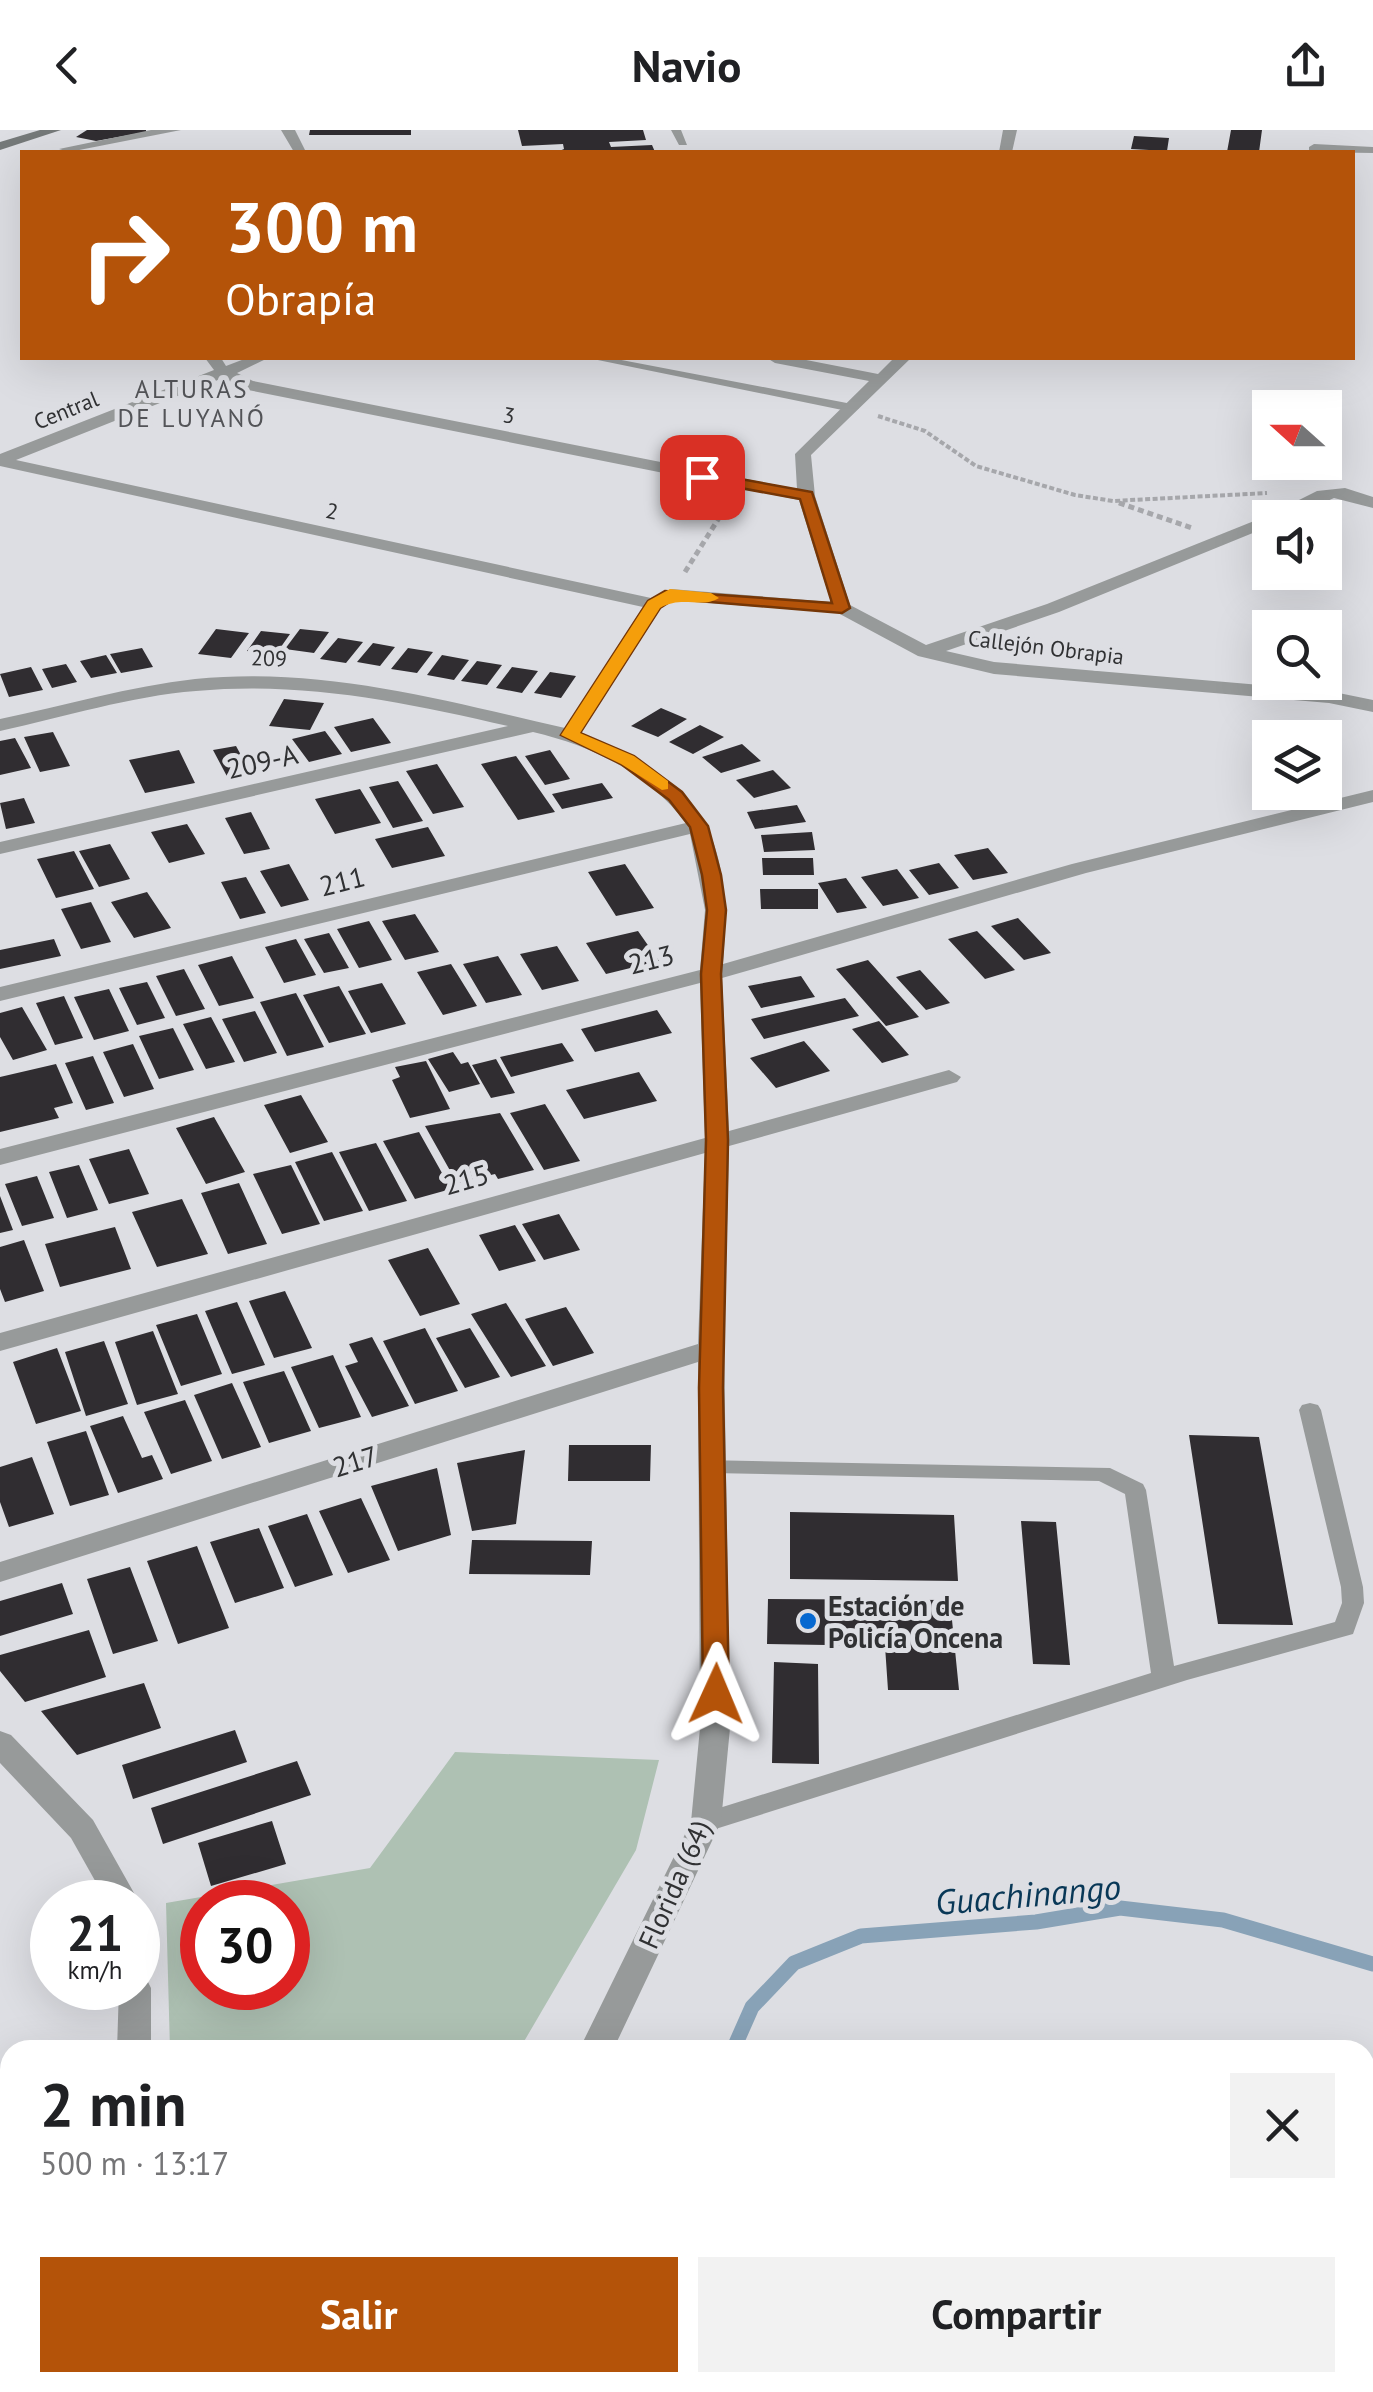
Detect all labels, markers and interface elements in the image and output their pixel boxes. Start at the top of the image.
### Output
text: Navio [632,36,741,94]
icon: back [40,38,95,93]
icon: share [1278,38,1333,93]
text: 300 m [225,181,418,271]
icon: right [60,190,190,320]
text: Obrapía [225,269,376,327]
district label: ALTURAS DE LUYANÓ [118,373,266,434]
street label: Central [30,384,103,436]
north arrow [1252,390,1342,480]
map controls [1252,390,1342,810]
street label: 3 [500,400,518,430]
pin [660,435,745,520]
icon: arrive [675,450,730,505]
street label: 2 [323,496,341,526]
button: sound [1252,500,1342,590]
button: search [1252,610,1342,700]
street label: Callejón Obrapia [967,624,1125,670]
street label: 209 [251,643,287,673]
button: layers [1252,720,1342,810]
street label: 209-A [223,735,302,787]
street label: 211 [315,858,369,904]
street label: 213 [624,936,678,982]
street label: 215 [439,1155,493,1203]
street label: 217 [328,1437,382,1485]
place label: Estación de Policía Oncena [828,1587,1003,1656]
marker: Estación de Policía Oncena [797,1610,819,1632]
position arrow [664,1642,768,1746]
street label: Florida (64) [629,1814,719,1954]
water label: Guachinango [933,1863,1123,1925]
speed limit sign: 30 [180,1880,310,2010]
text: 21 [67,1900,123,1965]
text: km/h [68,1954,122,1986]
text: 2 min [40,2065,186,2143]
button: close [1230,2073,1335,2178]
text: 500 m · 13:17 [40,2142,229,2184]
button: Salir [40,2257,678,2372]
button: Compartir [698,2257,1335,2372]

